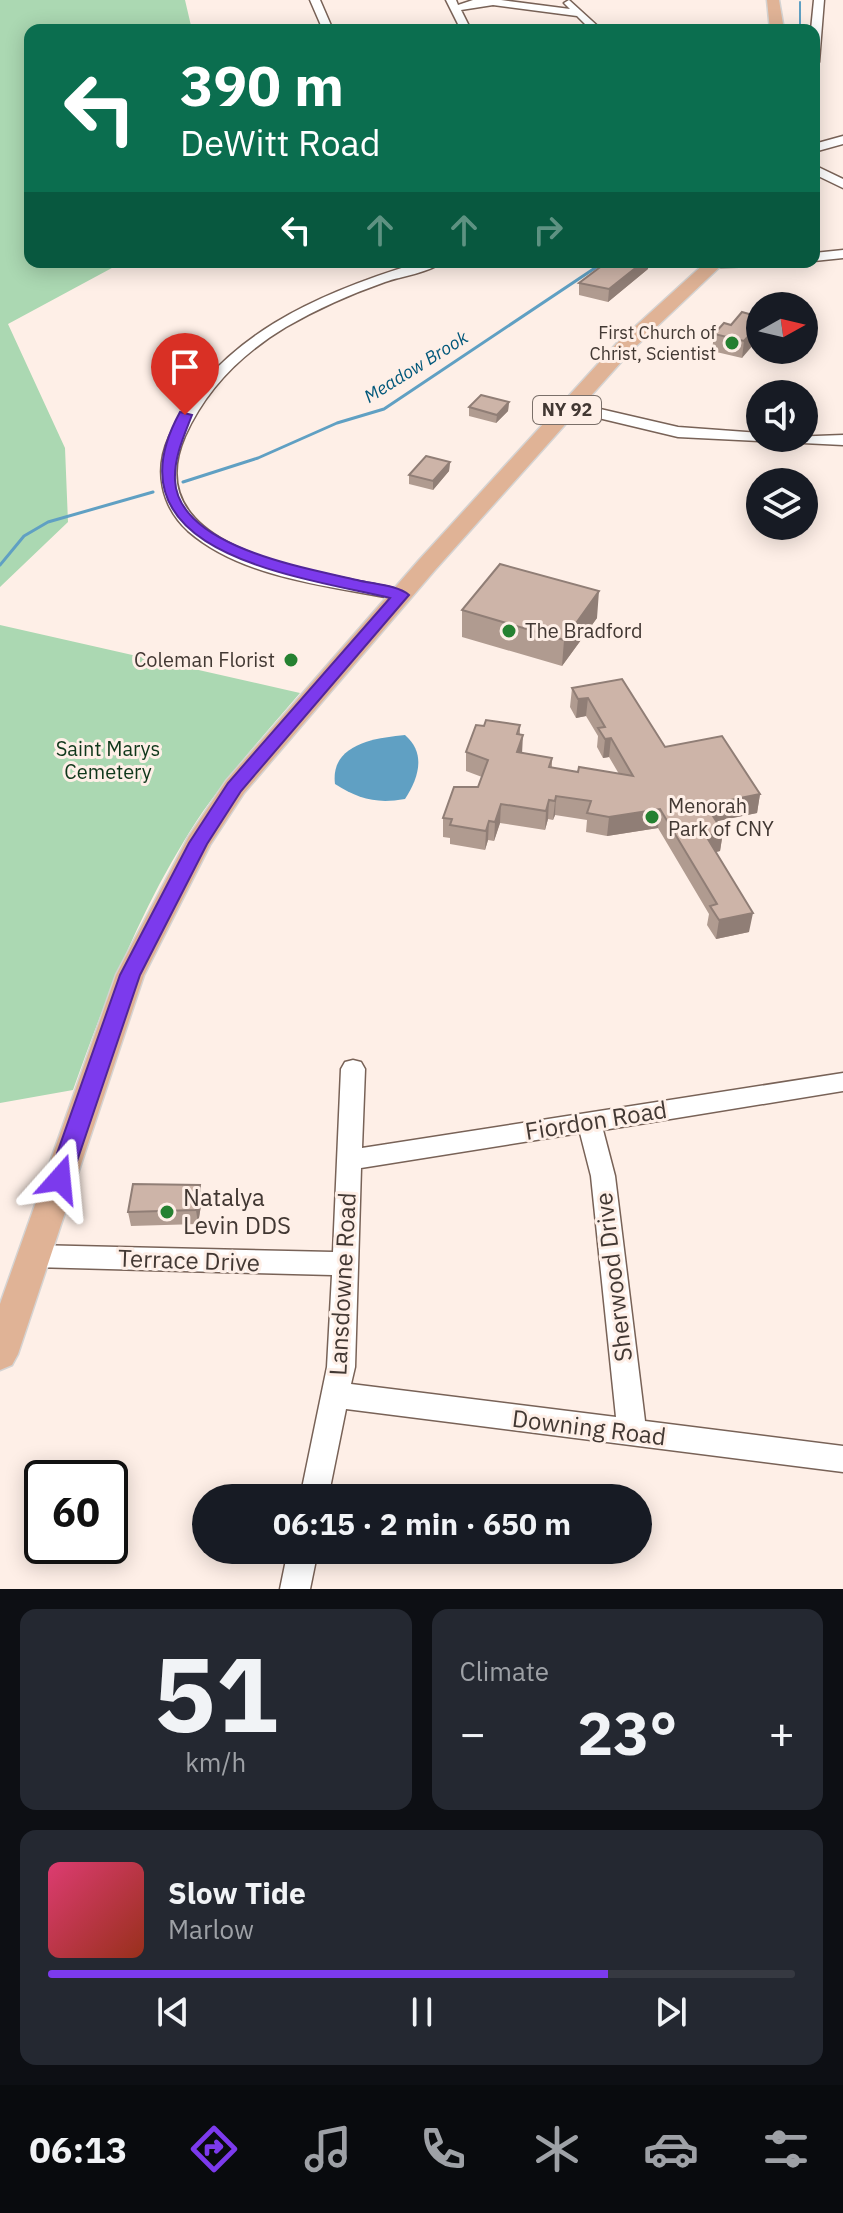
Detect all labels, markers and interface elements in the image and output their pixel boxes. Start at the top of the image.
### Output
text: 390 m [180,49,344,121]
icon: left [48,56,152,160]
text: DeWitt Road [180,119,381,166]
icon: left [274,208,318,252]
icon: ahead [358,208,402,252]
icon: ahead [442,208,486,252]
icon: right [526,208,570,252]
north arrow [746,292,818,364]
map controls [746,292,818,540]
place label: First Church of Christ, Scientist [589,321,716,365]
water label: Meadow Brook [360,325,473,408]
pin [151,333,219,415]
marker: First Church of Christ, Scientist [723,334,741,352]
icon: arrive [163,345,207,389]
button: sound [746,380,818,452]
road number: NY 92 [533,396,601,424]
button: layers [746,468,818,540]
place label: The Bradford [525,617,643,644]
marker: The Bradford [500,622,518,640]
place label: Coleman Florist [134,646,275,673]
marker: Coleman Florist [282,651,300,669]
park label: Saint Marys Cemetery [56,735,160,785]
place label: Menorah Park of CNY [668,792,774,842]
marker: Menorah Park of CNY [643,808,661,826]
street label: Fiordon Road [523,1093,669,1147]
position arrow [18,1137,102,1221]
place label: Natalya Levin DDS [183,1181,291,1241]
street label: Sherwood Drive [587,1191,639,1364]
street label: Lansdowne Road [321,1192,363,1376]
marker: Natalya Levin DDS [158,1203,176,1221]
street label: Terrace Drive [117,1242,261,1278]
street label: Downing Road [510,1402,668,1452]
speed limit sign: 60 [24,1460,128,1564]
text: 06:15 · 2 min · 650 m [273,1504,571,1543]
text: 51 [153,1625,278,1761]
text: Climate [460,1654,549,1688]
text: 23° [577,1693,677,1772]
text: − [460,1704,486,1761]
text: + [769,1704,795,1761]
text: km/h [185,1745,246,1779]
text: Slow Tide [168,1873,306,1912]
text: Marlow [168,1912,254,1946]
icon: previous [151,1990,195,2034]
icon: pause [400,1990,444,2034]
icon: next [649,1990,693,2034]
icon: directions [186,2121,242,2177]
icon: music [300,2121,356,2177]
icon: phone [415,2121,471,2177]
icon: climate [529,2121,585,2177]
icon: car [643,2121,699,2177]
icon: filters [758,2121,814,2177]
text: 06:13 [29,2126,127,2173]

